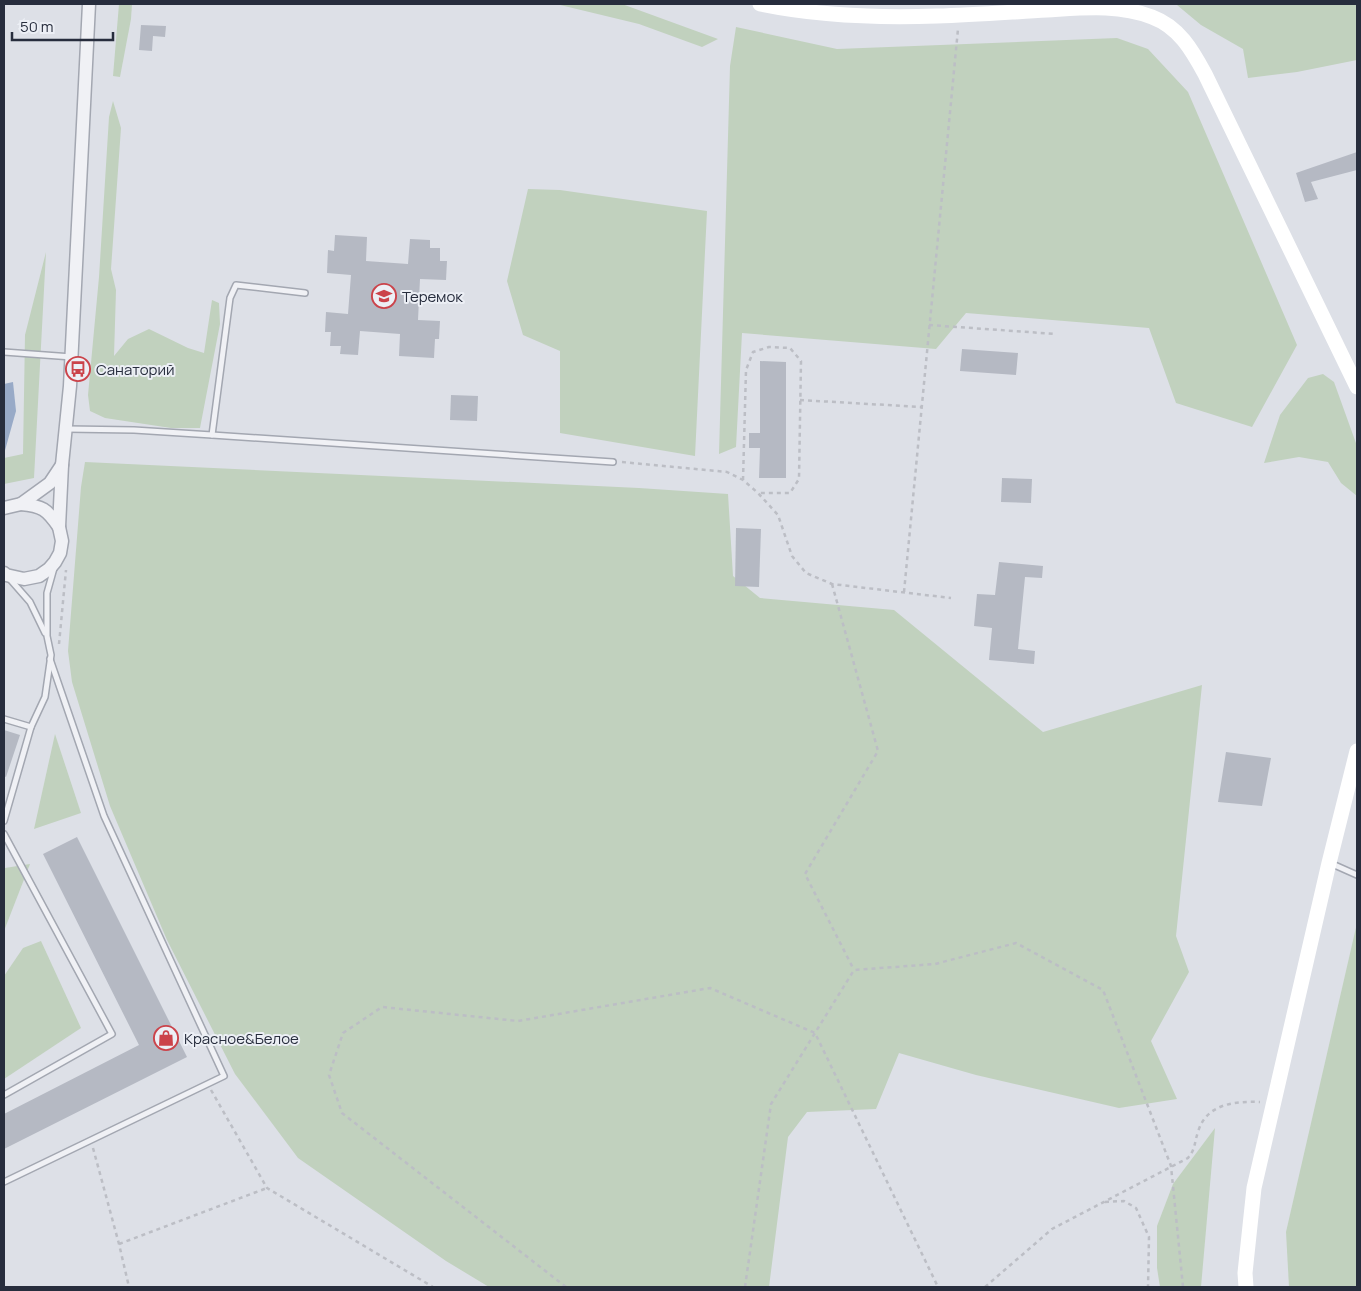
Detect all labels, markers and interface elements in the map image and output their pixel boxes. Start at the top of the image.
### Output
scale bar [12,10,114,42]
text: 50 m [20,16,54,37]
school or university icon: Теремок [371,283,397,309]
place label: Теремок [402,286,463,307]
bus stop icon: Санаторий [65,356,91,382]
place label: Санаторий [96,359,175,380]
shop icon: Красное&Белое [153,1025,179,1051]
place label: Красное&Белое [184,1028,299,1049]

